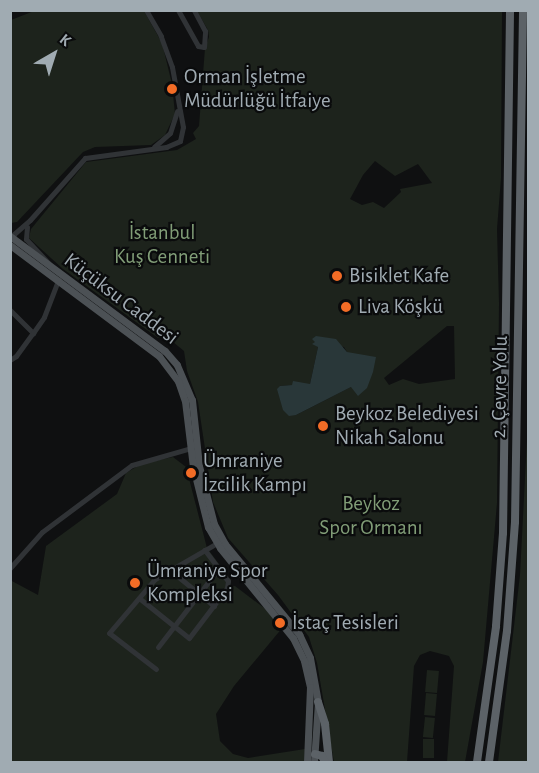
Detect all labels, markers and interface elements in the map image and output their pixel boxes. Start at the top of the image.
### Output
north arrow [24,24,84,84]
text: K [57,31,74,49]
place label: Orman İşletme Müdürlüğü İtfaiye [184,64,331,114]
marker: Orman İşletme Müdürlüğü İtfaiye [165,82,179,96]
park label: İstanbul Kuş Cenneti [114,220,210,270]
street label: Küçüksu Caddesi [59,248,183,350]
place label: Bisiklet Kafe [349,263,449,289]
marker: Bisiklet Kafe [330,269,344,283]
place label: Liva Köşkü [358,294,443,320]
marker: Liva Köşkü [339,300,353,314]
street label: 2. Çevre Yolu [487,335,513,439]
place label: Beykoz Belediyesi Nikah Salonu [335,401,479,451]
marker: Beykoz Belediyesi Nikah Salonu [316,419,330,433]
place label: Ümraniye İzcilik Kampı [203,448,307,498]
marker: Ümraniye İzcilik Kampı [184,466,198,480]
park label: Beykoz Spor Ormanı [319,491,423,541]
place label: Ümraniye Spor Kompleksi [147,558,268,608]
marker: Ümraniye Spor Kompleksi [128,576,142,590]
place label: İstaç Tesisleri [292,610,399,636]
marker: İstaç Tesisleri [273,616,287,630]

